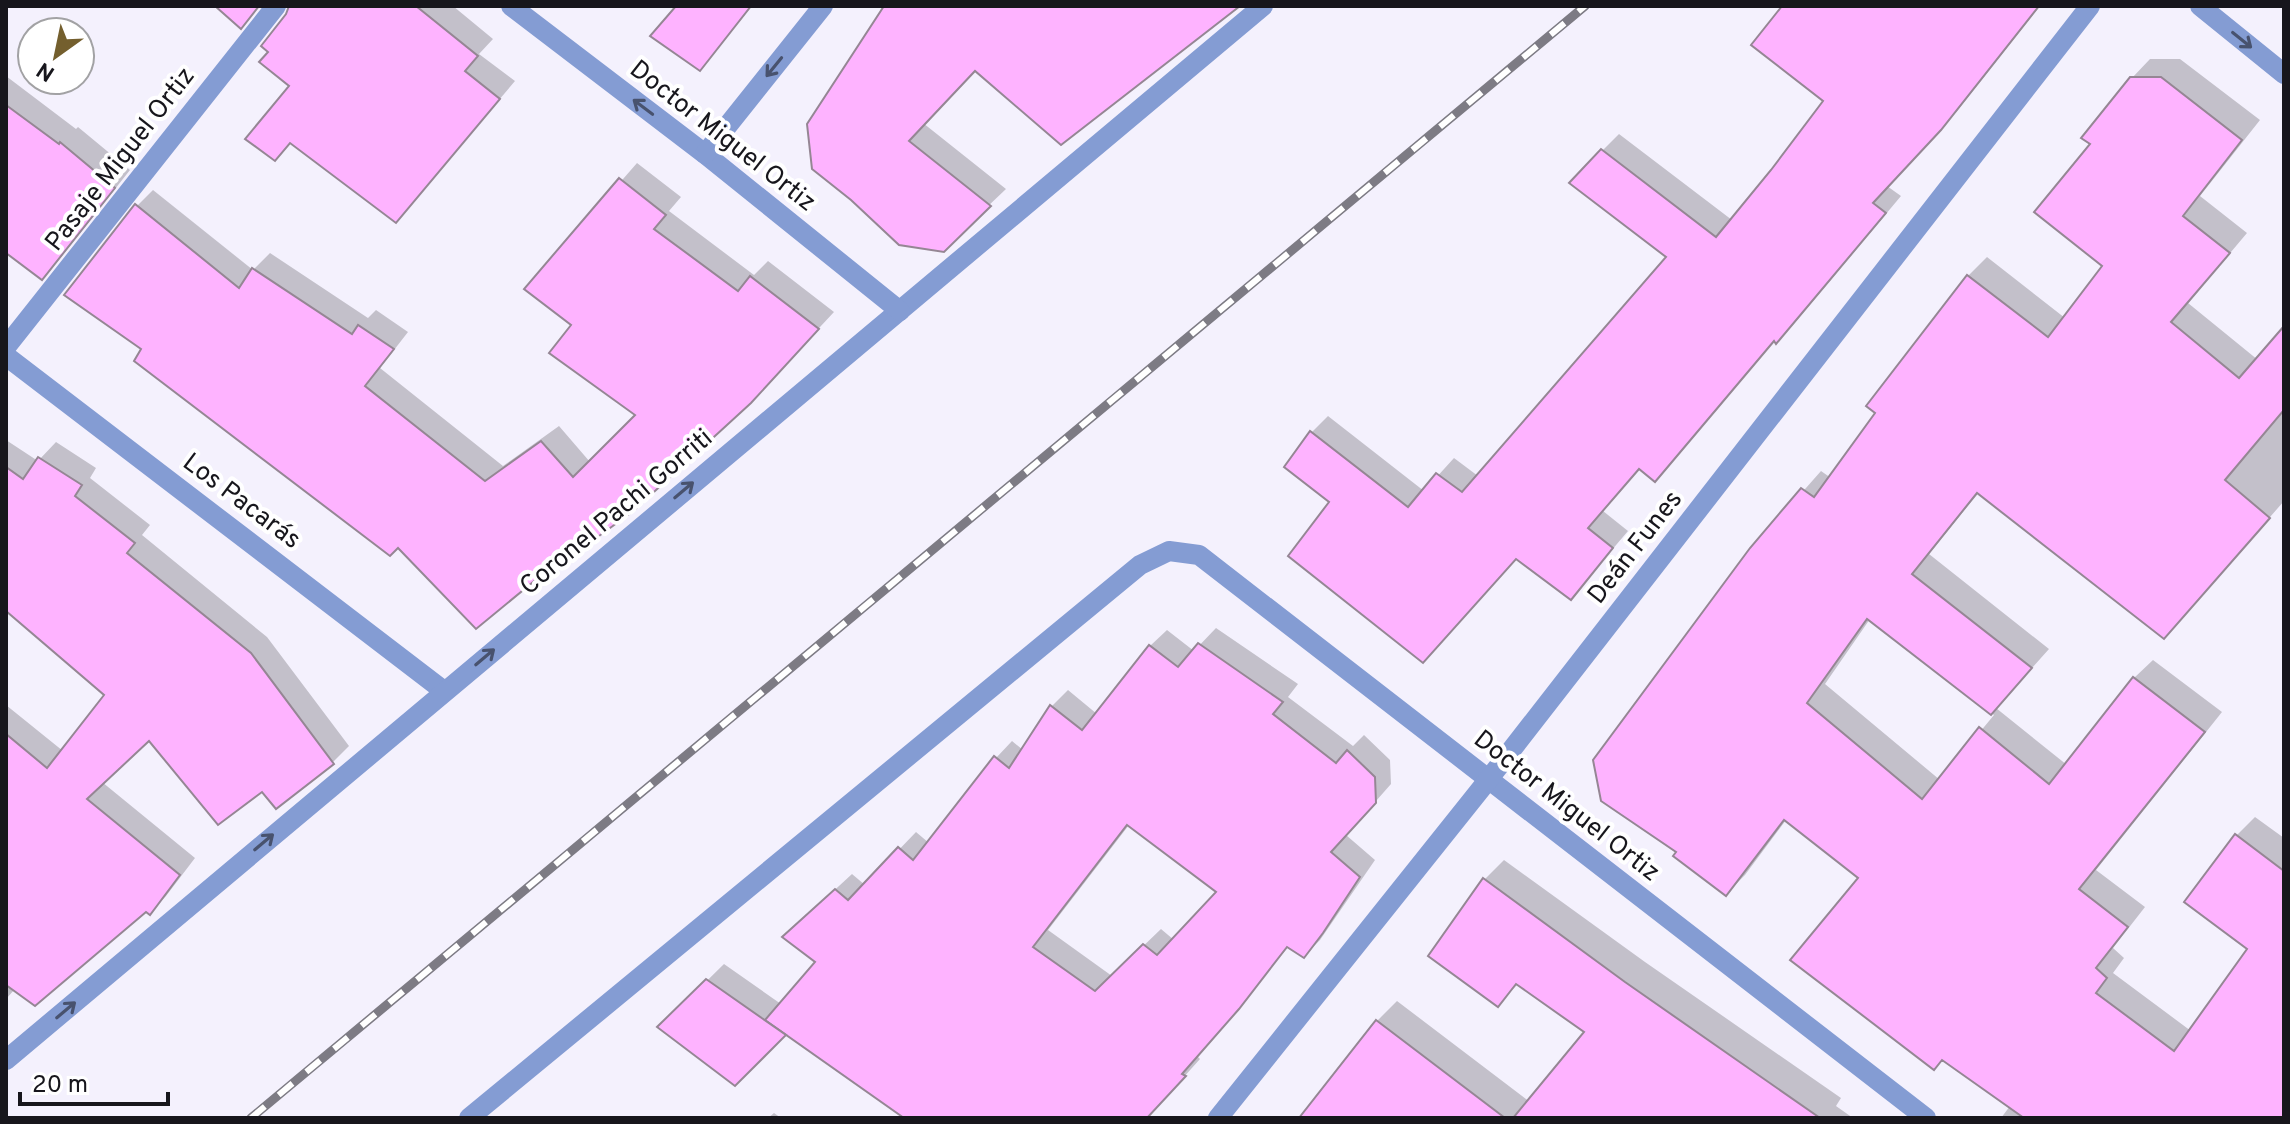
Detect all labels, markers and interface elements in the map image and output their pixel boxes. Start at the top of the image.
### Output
north arrow [16,16,96,96]
one-way arrow [2231,31,2252,49]
street label: Doctor Miguel Ortiz [622,54,822,220]
text: N [32,55,60,86]
one-way arrow [766,56,783,77]
street label: Pasaje Miguel Ortiz [39,61,203,259]
one-way arrow [633,98,654,115]
street label: Coronel Pachi Gorriti [514,423,720,603]
street label: Los Pacarás [175,447,307,557]
one-way arrow [674,482,695,500]
street label: Deán Funes [1581,485,1691,611]
one-way arrow [474,648,495,666]
street label: Doctor Miguel Ortiz [1466,724,1666,890]
one-way arrow [254,833,274,851]
one-way arrow [55,1001,75,1019]
scale bar [20,1056,168,1106]
text: 20 m [32,1071,88,1101]

